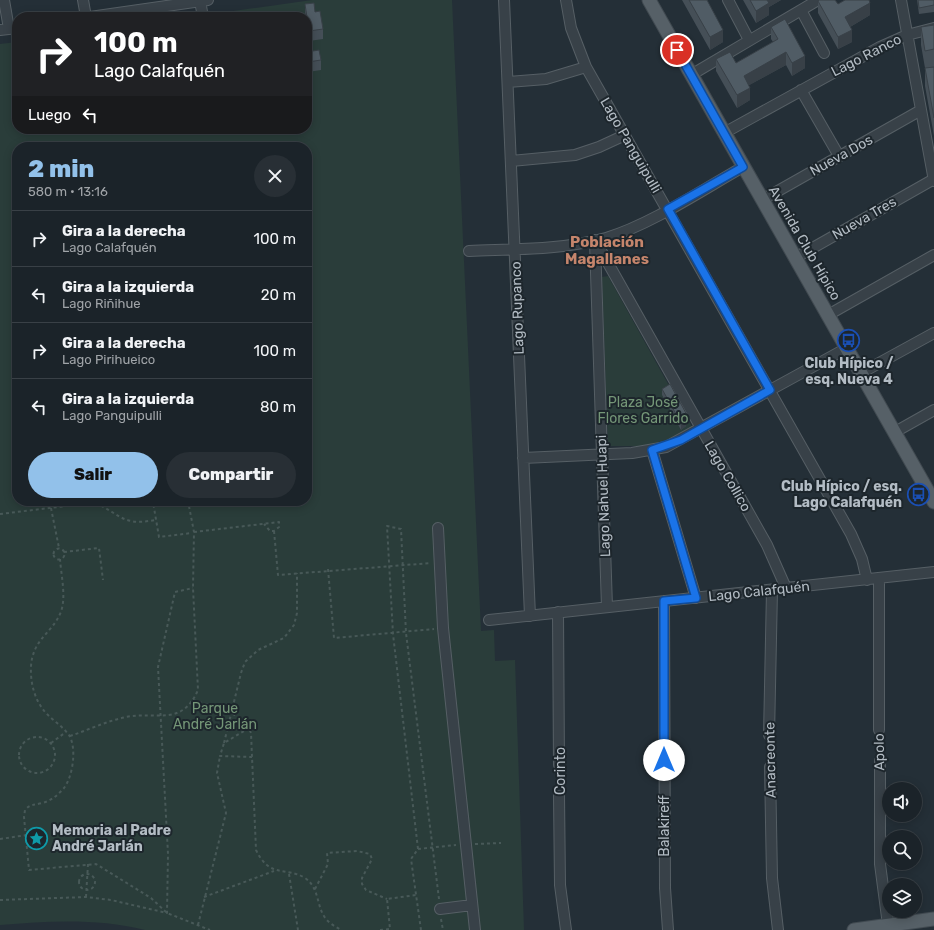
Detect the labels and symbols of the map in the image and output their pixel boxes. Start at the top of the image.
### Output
street label: Lago Ranco [828,30,904,80]
pin [660,33,694,67]
street label: Lago Panguipulli [596,94,665,196]
street label: Nueva Dos [807,131,876,180]
street label: Avenida Club Hípico [765,183,844,304]
street label: Nueva Tres [829,193,899,244]
district label: Población Magallanes [565,233,649,268]
street label: Lago Rupanco [507,261,528,355]
bus stop icon: Club Hípico / esq. Nueva 4 [836,328,862,354]
place label: Club Hípico / esq. Nueva 4 [804,355,894,388]
park label: Plaza José Flores Garrido [598,394,688,427]
street label: Lago Nahuel Huapi [593,435,614,557]
street label: Lago Collico [701,438,755,515]
place label: Club Hípico / esq. Lago Calafquén [781,478,902,511]
bus stop icon: Club Hípico / esq. Lago Calafquén [905,481,931,507]
street label: Lago Calafquén [707,578,811,605]
park label: Parque André Jarlán [173,700,257,733]
street label: Anacreonte [761,722,780,798]
street label: Apolo [871,733,888,771]
position arrow [643,739,685,781]
street label: Corinto [552,747,569,795]
street label: Balakireff [656,795,673,857]
place label: Memoria al Padre André Jarlán [52,822,171,855]
place icon: Memoria al Padre André Jarlán [24,825,50,851]

